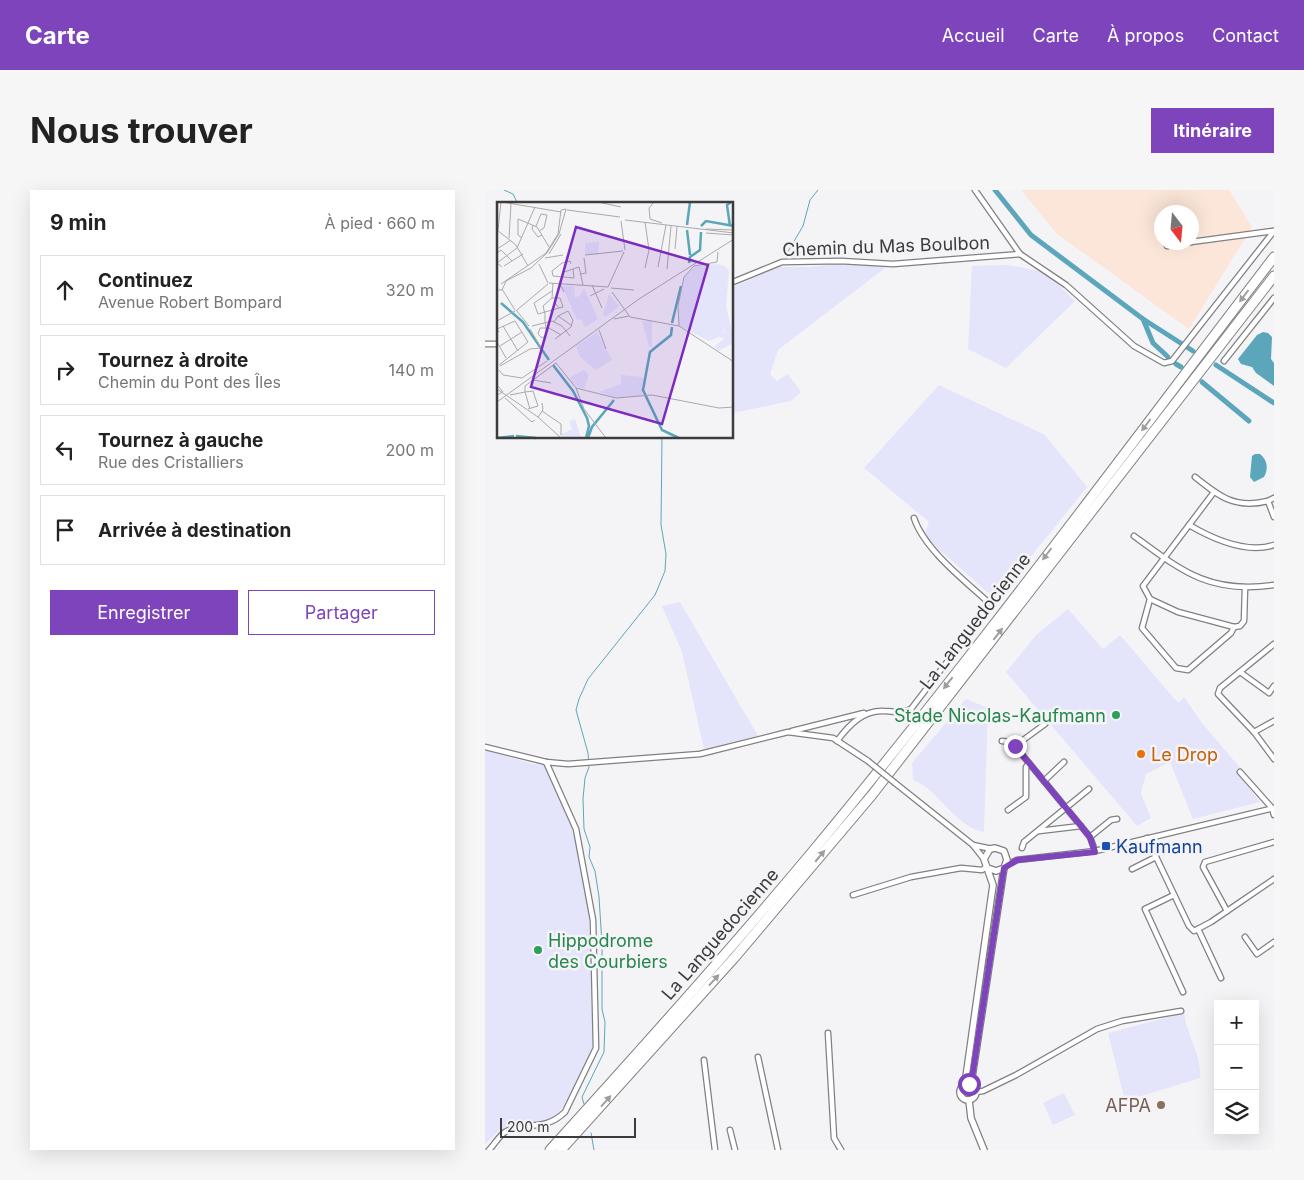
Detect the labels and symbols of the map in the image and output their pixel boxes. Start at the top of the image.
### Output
inset map [497,202,734,439]
north arrow [1154,205,1199,250]
street label: Chemin du Mas Boulbon [782,232,990,260]
one-way arrow [1239,289,1250,302]
one-way arrow [1141,418,1151,432]
one-way arrow [1042,547,1053,560]
street label: La Languedocienne [915,549,1035,693]
one-way arrow [993,627,1003,641]
one-way arrow [943,676,953,690]
place label: Stade Nicolas-Kaufmann [894,705,1106,726]
marker: Stade Nicolas-Kaufmann [1110,709,1122,721]
route end [1004,735,1027,758]
place label: Le Drop [1151,744,1218,765]
marker: Le Drop [1135,748,1147,760]
place label: Kaufmann [1116,836,1203,857]
marker: Kaufmann [1100,840,1112,852]
one-way arrow [814,850,825,863]
street label: La Languedocienne [657,864,783,1004]
place label: Hippodrome des Courbiers [548,930,668,972]
marker: Hippodrome des Courbiers [532,944,544,956]
one-way arrow [708,974,720,986]
route start [958,1073,981,1096]
one-way arrow [600,1095,612,1107]
place label: AFPA [1105,1095,1151,1116]
marker: AFPA [1155,1099,1167,1111]
scale bar [500,1115,636,1138]

